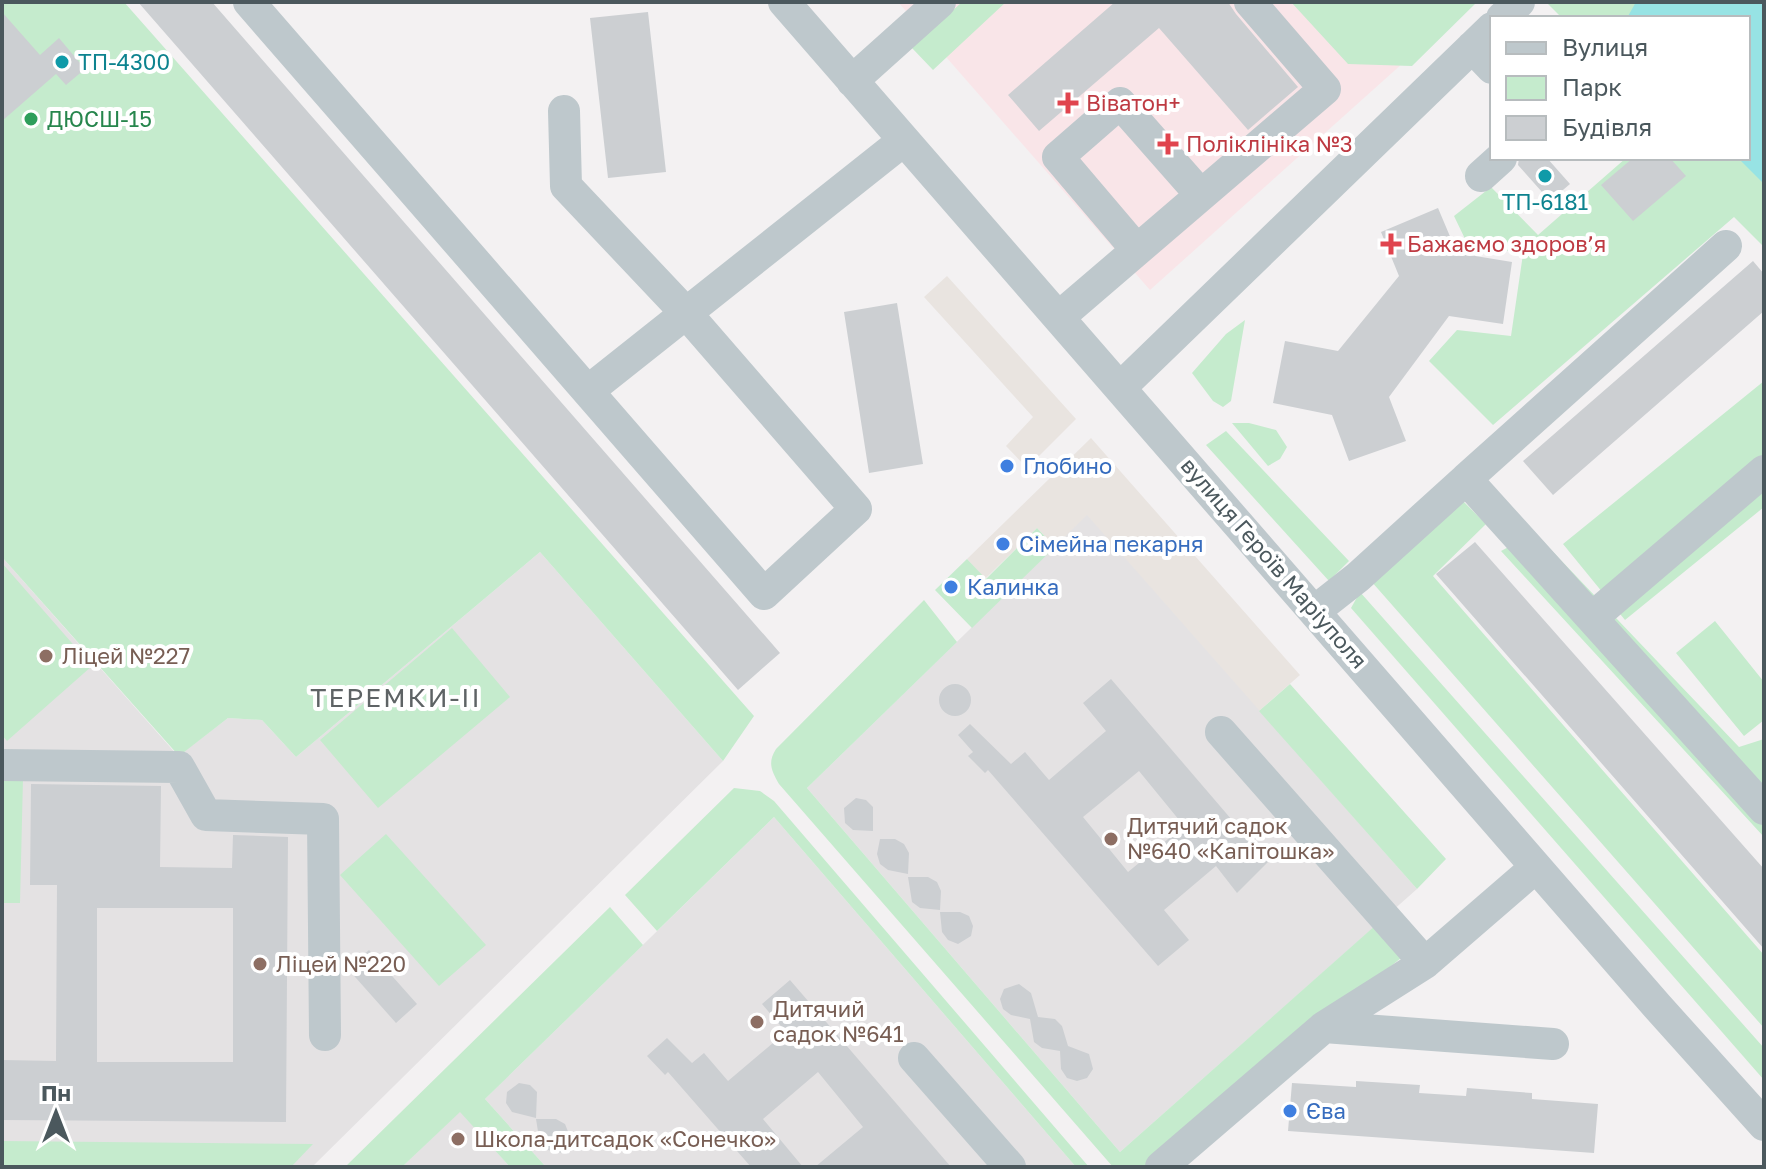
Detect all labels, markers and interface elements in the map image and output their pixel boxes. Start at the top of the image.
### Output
legend [1490,16,1750,160]
text: Вулиця [1562,32,1648,61]
place label: ТП-4300 [78,48,170,75]
marker: ТП-4300 [53,53,71,71]
text: Парк [1562,72,1622,101]
place label: Віватон+ [1086,89,1181,116]
marker: Віватон+ [1057,92,1079,114]
place label: ДЮСШ-15 [47,105,152,132]
marker: ДЮСШ-15 [22,110,40,128]
text: Будівля [1562,112,1652,141]
place label: Поліклініка №3 [1186,130,1353,157]
marker: Поліклініка №3 [1157,133,1179,155]
marker: ТП-6181 [1536,167,1554,185]
place label: ТП-6181 [1502,188,1589,215]
place label: Бажаємо здоровʼя [1407,230,1606,257]
marker: Бажаємо здоровʼя [1382,235,1400,253]
place label: Глобино [1023,452,1112,479]
street label: вулиця Героїв Маріуполя [1176,452,1373,673]
marker: Глобино [998,457,1016,475]
place label: Сімейна пекарня [1019,530,1204,557]
marker: Сімейна пекарня [994,535,1012,553]
place label: Калинка [967,573,1059,600]
marker: Калинка [942,578,960,596]
place label: Ліцей №227 [62,642,190,669]
marker: Ліцей №227 [37,647,55,665]
district label: ТЕРЕМКИ-ІІ [310,682,482,713]
place label: Дитячий садок №640 «Капітошка» [1127,812,1334,864]
marker: Дитячий садок №640 «Капітошка» [1102,830,1120,848]
place label: Ліцей №220 [276,950,406,977]
marker: Ліцей №220 [251,955,269,973]
place label: Дитячий садок №641 [773,995,904,1047]
marker: Дитячий садок №641 [748,1013,766,1031]
north arrow [16,1073,96,1153]
text: Пн [41,1079,71,1106]
place label: Єва [1306,1097,1346,1124]
marker: Єва [1281,1102,1299,1120]
place label: Школа-дитсадок «Сонечко» [474,1125,776,1152]
marker: Школа-дитсадок «Сонечко» [449,1130,467,1148]

